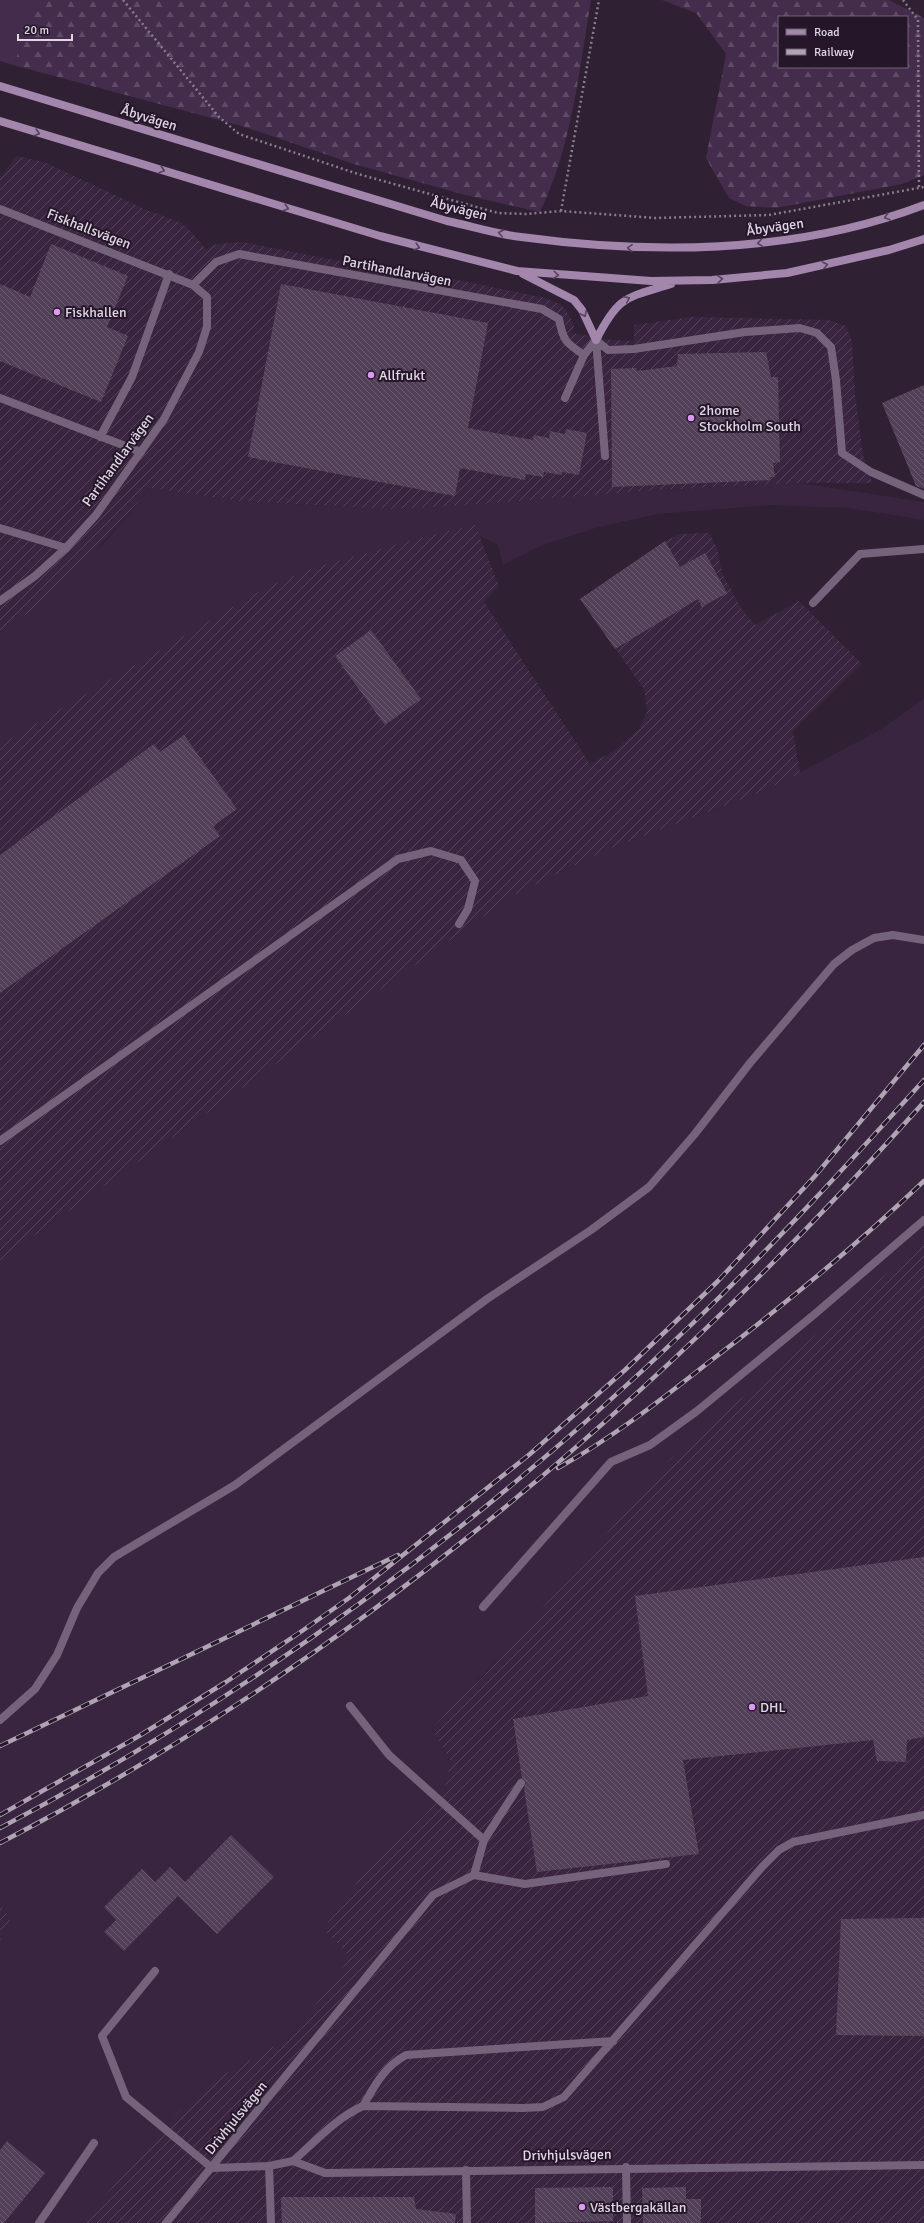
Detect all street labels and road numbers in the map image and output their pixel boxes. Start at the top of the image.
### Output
street label: Åbyvägen [119,101,179,135]
street label: Åbyvägen [429,194,489,224]
street label: Fiskhallsvägen [45,205,133,253]
street label: Åbyvägen [745,215,805,239]
street label: Partihandlarvägen [341,252,453,290]
street label: Partihandlarvägen [79,410,157,510]
street label: Drivhjulsvägen [201,2078,271,2158]
street label: Drivhjulsvägen [522,2146,612,2164]

